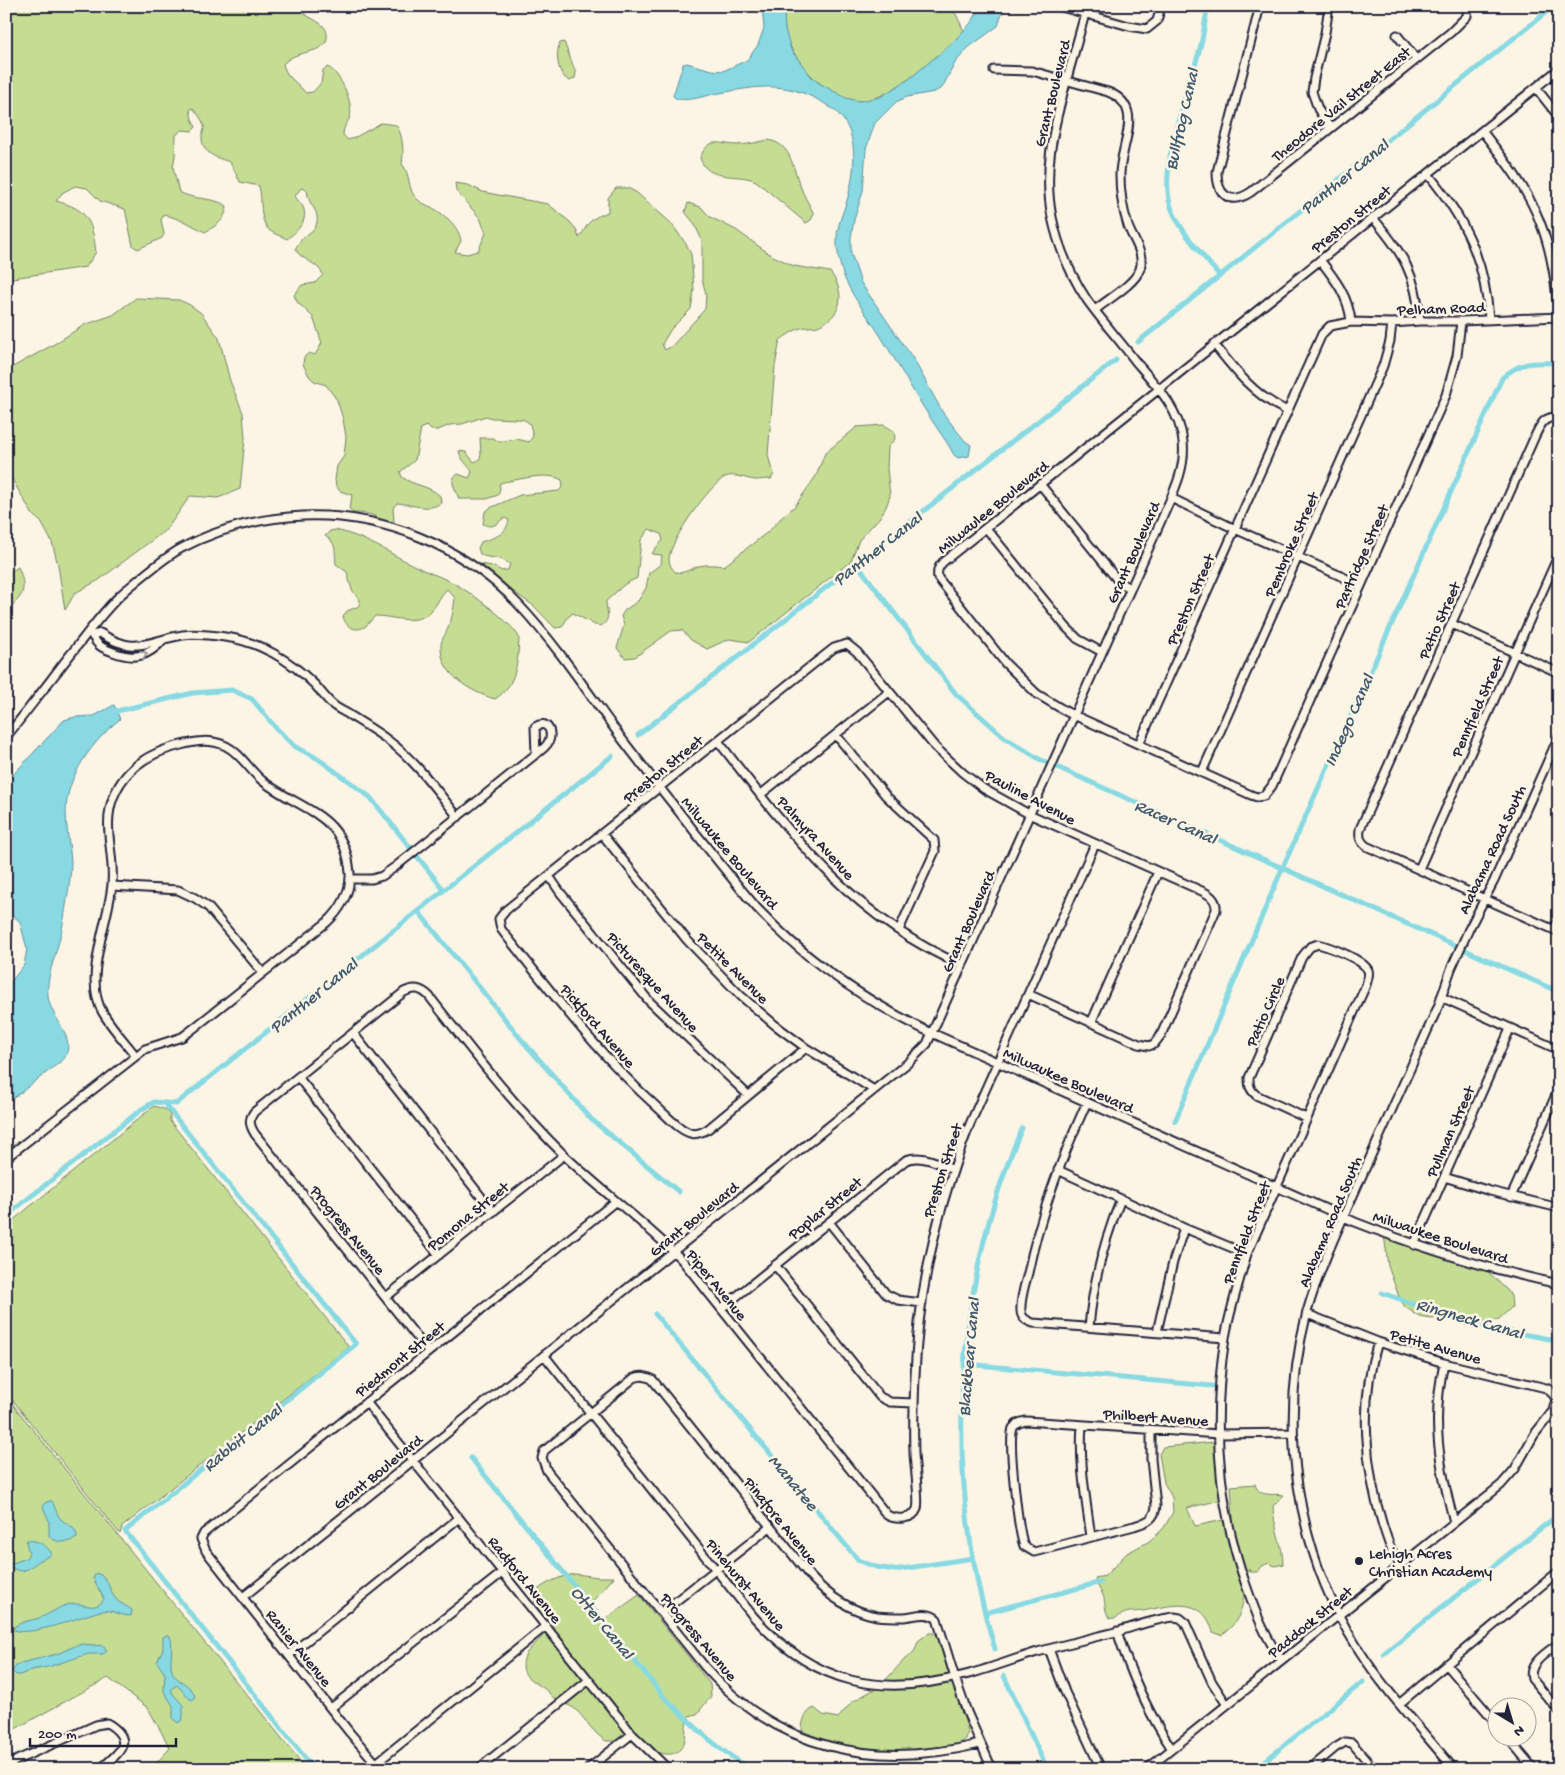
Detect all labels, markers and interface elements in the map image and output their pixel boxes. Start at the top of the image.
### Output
street label: Grant Boulevard [1032,37,1077,149]
street label: Theodore Vail Street East [1268,43,1417,168]
water label: Bullfrog Canal [1162,66,1206,172]
water label: Panther Canal [1297,135,1395,220]
street label: Preston Street [1308,182,1397,259]
street label: Pelham Road [1396,299,1487,322]
street label: Milwaulee Boulevard [935,457,1055,559]
street label: Pembroke Street [1261,489,1325,602]
street label: Grant Boulevard [1104,498,1167,607]
street label: Partridge Street [1331,501,1395,613]
water label: Panther Canal [830,508,928,591]
street label: Preston Street [1163,551,1221,650]
street label: Patio Street [1415,579,1467,664]
one-way arrow [139,650,148,660]
street label: Pennfield Street [1448,653,1510,762]
water label: Indego Canal [1321,671,1380,770]
street label: Preston Street [620,732,709,809]
street label: Pauline Avenue [980,767,1079,831]
street label: Alabama Road South [1456,783,1533,918]
street label: Palmyra Avenue [771,793,858,886]
street label: Milwaukee Boulevard [676,794,782,916]
water label: Racer Canal [1131,796,1220,851]
street label: Grant Boulevard [939,867,1002,976]
street label: Picturesque Avenue [601,928,702,1038]
street label: Petite Avenue [691,929,772,1010]
water label: Panther Canal [266,954,364,1039]
street label: Patio Circle [1243,974,1291,1051]
street label: Pickford Avenue [554,981,638,1074]
street label: Milwaukee Boulevard [999,1045,1137,1120]
street label: Pullman Street [1423,1083,1481,1182]
street label: Preston Street [920,1120,969,1221]
street label: Alabama Road South [1296,1154,1369,1291]
street label: Poplar Street [785,1173,868,1246]
street label: Pomona Street [424,1178,515,1257]
street label: Grant Boulevard [647,1178,745,1262]
street label: Pennfield Street [1220,1178,1277,1288]
street label: Progress Avenue [304,1182,389,1280]
street label: Milwaukee Boulevard [1370,1208,1511,1271]
street label: Piper Avenue [680,1246,750,1326]
water label: Ringneck Canal [1413,1295,1526,1346]
water label: Blackbear Canal [955,1296,986,1417]
street label: Piedmont Street [352,1318,451,1403]
street label: Petite Avenue [1386,1326,1483,1371]
water label: Rabbit Canal [200,1400,288,1477]
street label: Philbert Avenue [1102,1406,1210,1433]
street label: Grant Boulevard [331,1431,429,1515]
water label: Manatee [763,1451,822,1517]
street label: Pinafore Avenue [737,1474,821,1571]
street label: Radford Avenue [482,1534,565,1629]
street label: Pinehurst Avenue [700,1536,789,1637]
place label: Lehigh Acres Christian Academy [1369,1546,1492,1583]
marker: Lehigh Acres Christian Academy [1353,1555,1365,1567]
water label: Otter Canal [565,1583,637,1665]
street label: Paddock Street [1264,1583,1359,1664]
street label: Progress Avenue [654,1589,740,1687]
street label: Ranier Avenue [260,1607,335,1692]
north arrow [1488,1698,1538,1748]
scale bar [30,1715,176,1747]
text: N [1510,1721,1527,1740]
text: 200 m [38,1726,77,1744]

